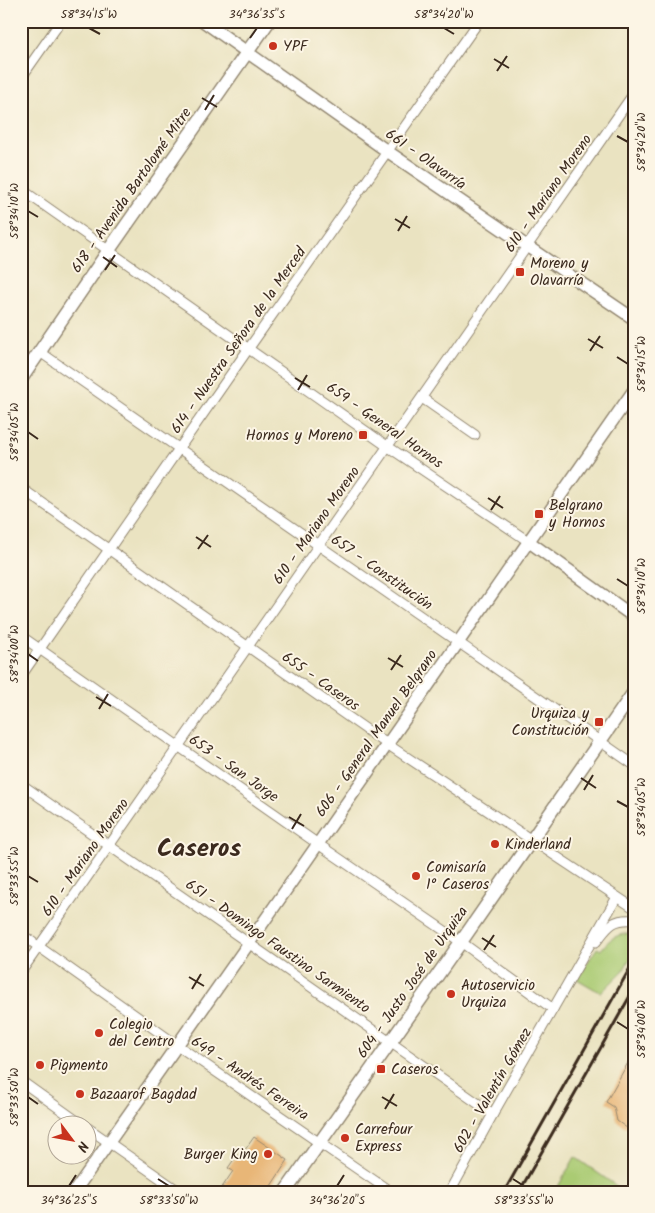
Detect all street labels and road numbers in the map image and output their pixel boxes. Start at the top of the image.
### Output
street label: 618 - Avenida Bartolomé Mitre [65,103,198,278]
street label: 661 - Olavarría [380,123,471,197]
street label: 610 - Mariano Moreno [499,129,599,258]
street label: 614 - Nuestra Señora de la Merced [165,242,313,439]
street label: 659 - General Hornos [321,376,448,476]
street label: 610 - Mariano Moreno [267,461,367,590]
street label: 657 - Constitución [325,529,437,617]
street label: 606 - General Manuel Belgrano [310,645,444,822]
street label: 655 - Caseros [276,646,365,718]
street label: 653 - San Jorge [183,729,284,809]
street label: 610 - Mariano Moreno [36,793,136,922]
street label: 651 - Domingo Faustino Sarmiento [180,873,375,1020]
street label: 604 - Justo José de Urquiza [351,902,474,1064]
street label: 602 - Valentín Gómez [447,1023,539,1158]
street label: 649 - Andrés Ferreira [185,1030,313,1127]

